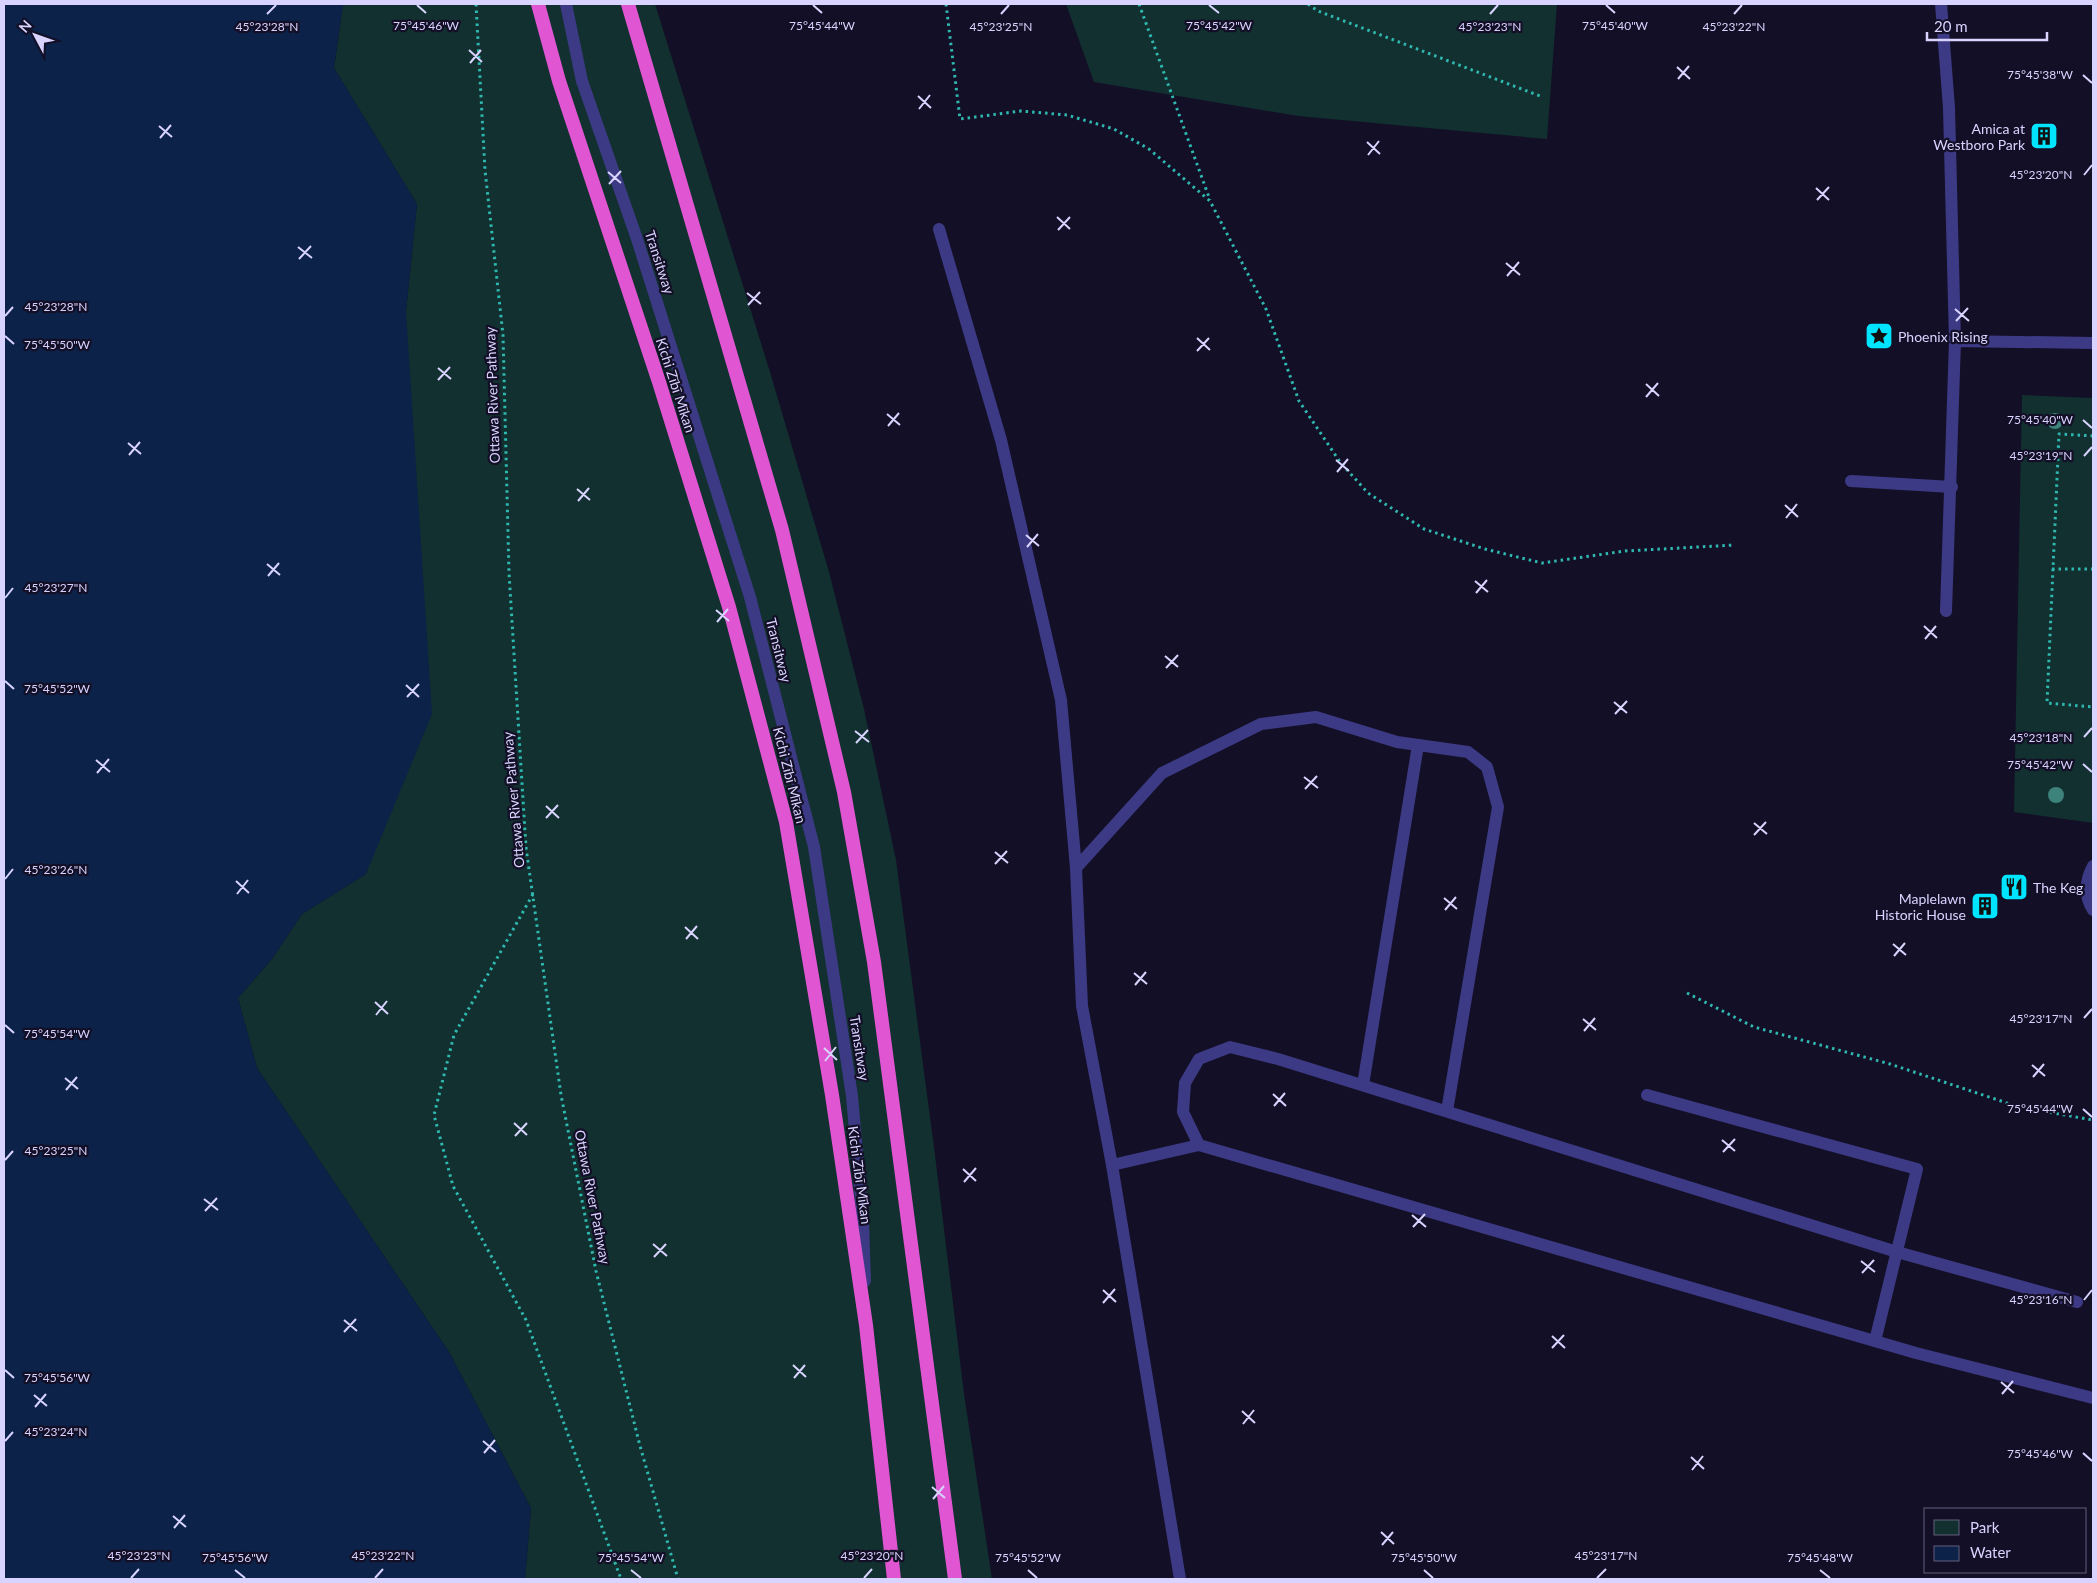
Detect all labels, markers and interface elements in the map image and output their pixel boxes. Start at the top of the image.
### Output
north arrow [10,10,60,60]
scale bar [1927,10,2047,42]
text: N [15,16,35,36]
text: 20 m [1934,17,1968,35]
text: 75°45'46"W [393,18,460,33]
text: 75°45'44"W [789,18,856,33]
text: 75°45'42"W [1186,18,1253,33]
text: 75°45'40"W [1582,18,1649,33]
text: 45°23'28"N [236,19,298,34]
text: 45°23'25"N [970,19,1032,34]
text: 45°23'23"N [1459,19,1521,34]
text: 45°23'22"N [1703,19,1765,34]
text: 75°45'38"W [2007,67,2074,82]
place label: Amica at Westboro Park [1933,120,2026,153]
building icon: Amica at Westboro Park [2029,121,2059,151]
text: 45°23'20"N [2010,167,2072,182]
street label: Transitway [642,228,678,297]
text: 45°23'28"N [25,299,87,314]
place icon: Phoenix Rising [1864,321,1894,351]
street label: Ottawa River Pathway [481,326,503,464]
place label: Phoenix Rising [1898,328,1988,345]
street label: Kichi Zībī Mīkan [653,335,699,435]
text: 75°45'50"W [24,337,91,352]
text: 75°45'40"W [2007,412,2074,427]
text: 45°23'19"N [2010,448,2072,463]
text: 45°23'27"N [25,580,87,595]
street label: Transitway [763,616,795,685]
text: 75°45'52"W [24,681,91,696]
street label: Kichi Zībī Mīkan [770,725,810,825]
street label: Ottawa River Pathway [499,730,527,869]
text: 45°23'18"N [2010,730,2072,745]
text: 75°45'42"W [2007,757,2074,772]
text: 45°23'26"N [25,862,87,877]
restaurant icon: The Keg [1999,872,2029,902]
place label: The Keg [2033,879,2083,896]
place label: Maplelawn Historic House [1875,890,1966,923]
building icon: Maplelawn Historic House [1970,891,2000,921]
text: 45°23'17"N [2010,1011,2072,1026]
street label: Transitway [846,1014,874,1083]
text: 75°45'54"W [24,1026,91,1041]
text: 75°45'44"W [2007,1101,2074,1116]
street label: Kichi Zībī Mīkan [845,1125,875,1225]
street label: Ottawa River Pathway [572,1128,615,1266]
text: 45°23'25"N [25,1143,87,1158]
text: 45°23'16"N [2010,1292,2072,1307]
text: 75°45'56"W [24,1370,91,1385]
text: 45°23'24"N [25,1424,87,1439]
text: 75°45'46"W [2007,1446,2074,1461]
legend [1924,1508,2087,1573]
text: Park [1970,1518,2000,1536]
text: Water [1970,1543,2011,1561]
text: 45°23'23"N [108,1548,170,1563]
text: 45°23'22"N [352,1548,414,1563]
text: 45°23'20"N [841,1548,903,1563]
text: 45°23'17"N [1575,1548,1637,1563]
text: 75°45'56"W [202,1550,269,1565]
text: 75°45'54"W [598,1550,665,1565]
text: 75°45'52"W [995,1550,1062,1565]
text: 75°45'50"W [1391,1550,1458,1565]
text: 75°45'48"W [1787,1550,1854,1565]

